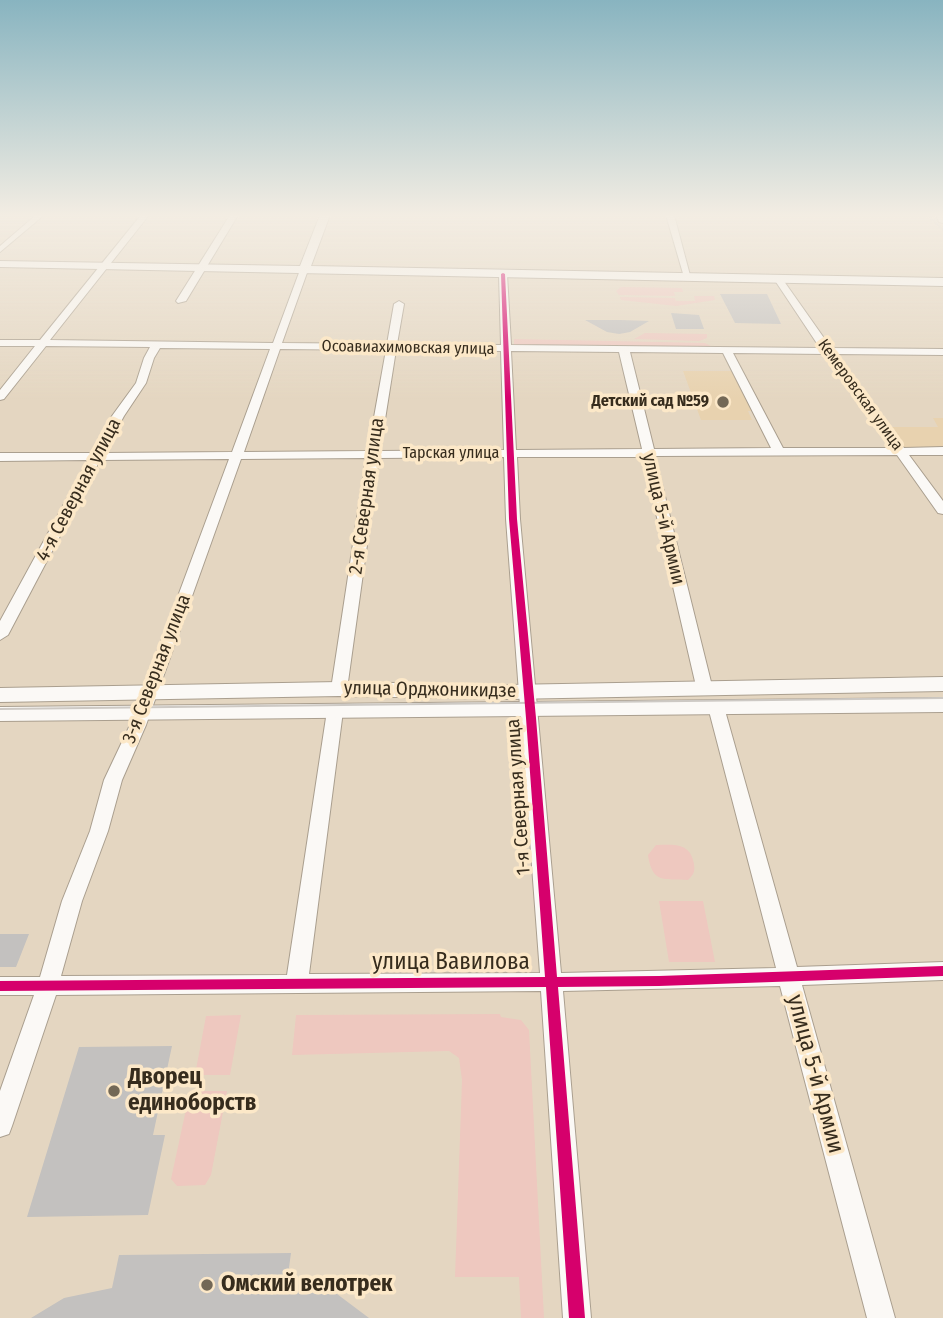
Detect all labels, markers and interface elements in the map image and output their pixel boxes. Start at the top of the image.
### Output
street label: Кемеровская улица [813,336,907,454]
street label: Осоавиахимовская улица [322,337,494,359]
place label: Детский сад №59 [592,392,709,412]
marker: Детский сад №59 [715,394,731,410]
street label: 4-я Северная улица [32,415,126,565]
street label: 2-я Северная улица [345,416,389,576]
street label: Тарская улица [403,444,499,464]
street label: улица 5-й Армии [637,451,689,587]
street label: 3-я Северная улица [118,591,196,747]
street label: улица Орджоникидзе [344,677,516,703]
street label: 1-я Северная улица [502,718,536,876]
street label: улица Вавилова [372,949,530,977]
street label: улица 5-й Армии [781,992,849,1156]
place label: Дворец единоборств [128,1064,256,1118]
marker: Дворец единоборств [106,1083,122,1099]
place label: Омский велотрек [221,1271,393,1299]
marker: Омский велотрек [199,1277,215,1293]

